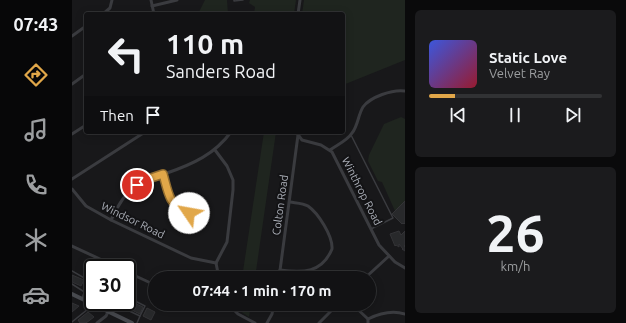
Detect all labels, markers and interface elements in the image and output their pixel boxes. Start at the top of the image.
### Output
text: 07:43 [13,14,59,34]
icon: left [100,28,152,80]
text: 110 m [166,28,244,59]
text: Static Love [489,49,567,66]
icon: directions [22,61,50,89]
text: Sanders Road [166,61,276,81]
text: Velvet Ray [489,66,550,80]
icon: arrive [142,104,164,126]
icon: previous [447,104,469,126]
icon: pause [504,104,526,126]
icon: next [562,104,584,126]
text: Then [100,107,134,124]
icon: music [22,116,50,144]
street label: Winthrop Road [340,155,384,227]
pin [120,168,154,202]
icon: phone [22,171,50,199]
icon: arrive [126,174,148,196]
street label: Colton Road [270,174,290,236]
position arrow [168,192,210,234]
street label: Windsor Road [99,199,167,241]
text: 26 [486,204,545,262]
icon: climate [22,226,50,254]
speed limit sign: 30 [84,259,136,311]
text: km/h [500,259,531,273]
icon: car [22,281,50,309]
text: 07:44 · 1 min · 170 m [193,282,331,299]

